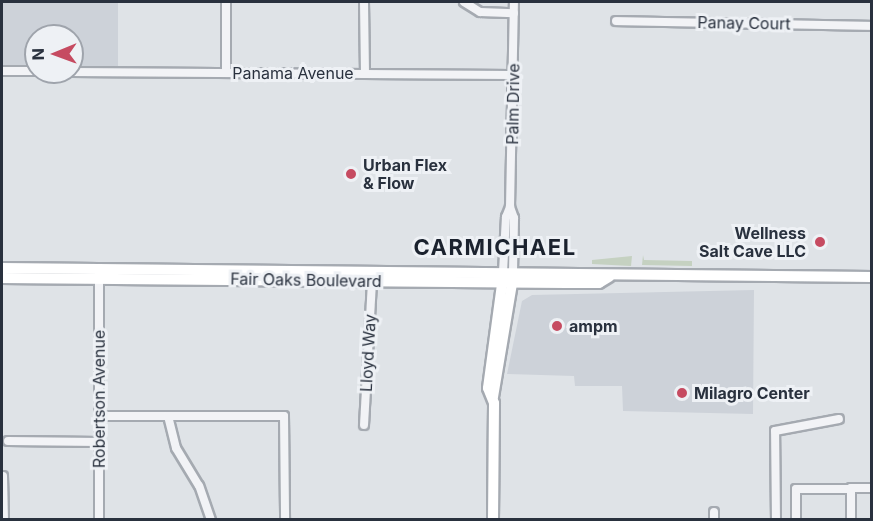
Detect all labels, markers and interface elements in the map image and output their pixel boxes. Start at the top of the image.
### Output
street label: Panay Court [697,13,791,33]
north arrow [24,24,84,84]
text: N [28,48,48,61]
street label: Panama Avenue [232,63,354,83]
street label: Palm Drive [503,63,523,145]
place label: Urban Flex & Flow [363,155,447,193]
marker: Urban Flex & Flow [344,167,358,181]
place label: Wellness Salt Cave LLC [699,223,806,261]
marker: Wellness Salt Cave LLC [811,233,829,251]
district label: CARMICHAEL [413,235,577,261]
street label: Fair Oaks Boulevard [230,269,382,291]
street label: Lloyd Way [356,314,380,392]
place label: ampm [569,316,618,336]
marker: ampm [550,319,564,333]
street label: Robertson Avenue [89,330,109,468]
place label: Milagro Center [694,383,810,403]
marker: Milagro Center [675,386,689,400]

